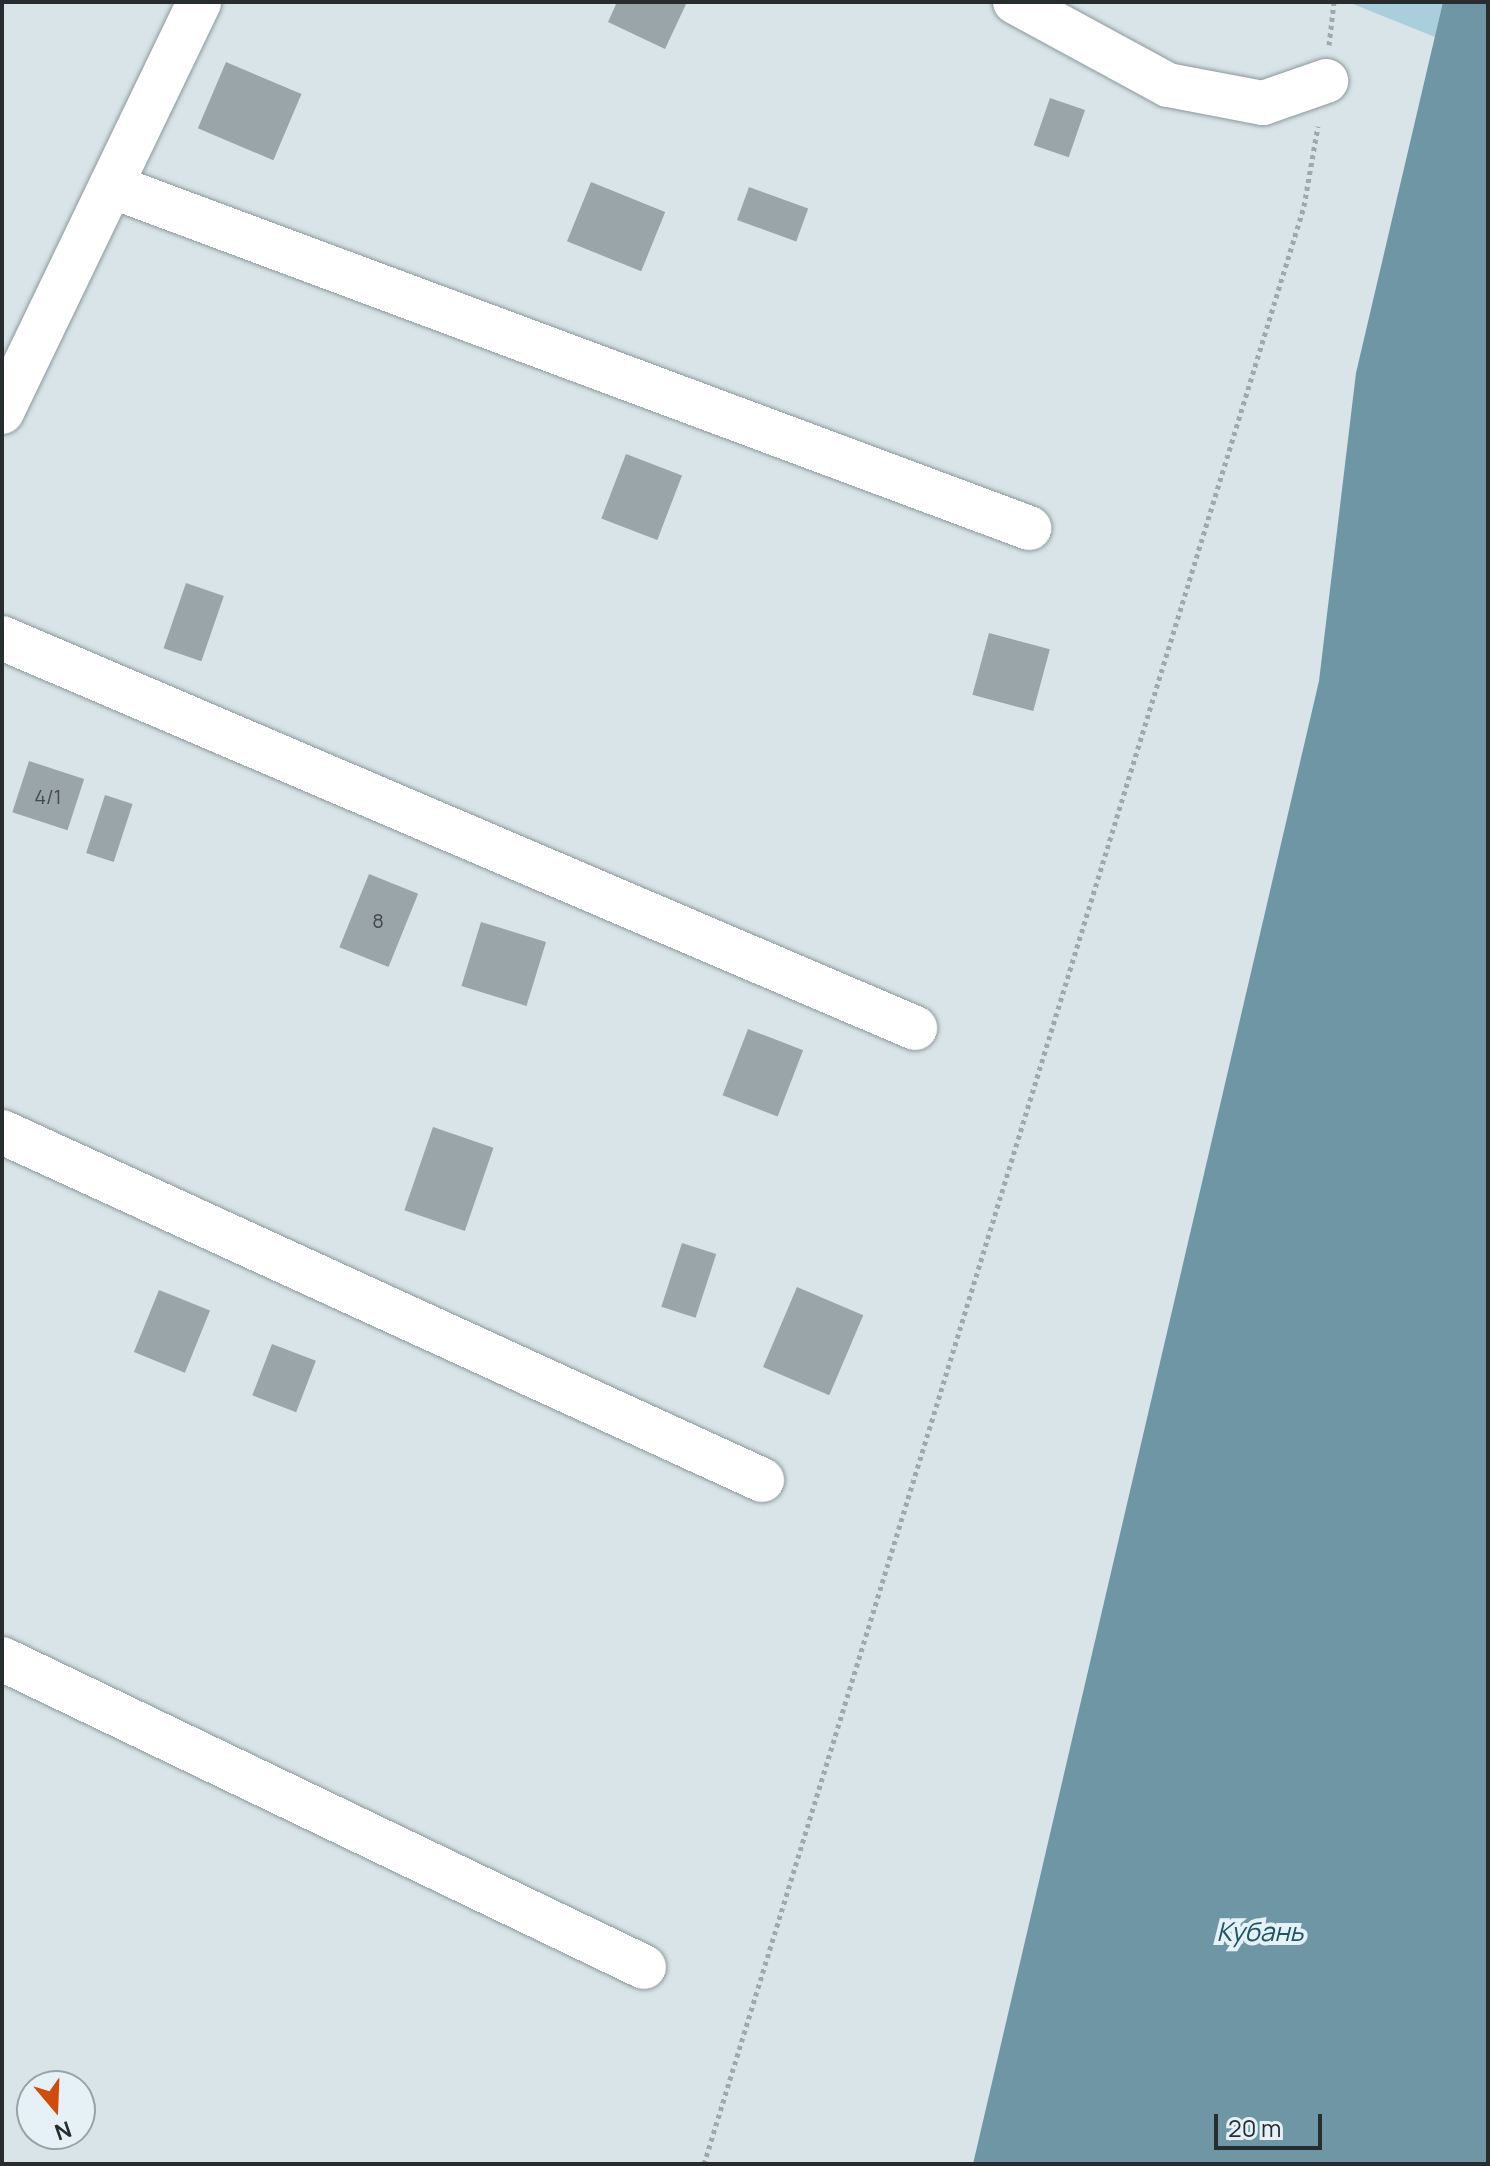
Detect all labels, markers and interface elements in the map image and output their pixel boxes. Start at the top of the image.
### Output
house number: 4/1 [34,784,62,808]
house number: 8 [372,908,384,932]
water label: Кубань [1217,1916,1303,1948]
north arrow [16,2070,96,2150]
scale bar [1218,2098,1326,2148]
text: 20 m [1228,2111,1281,2144]
text: N [51,2114,76,2148]

